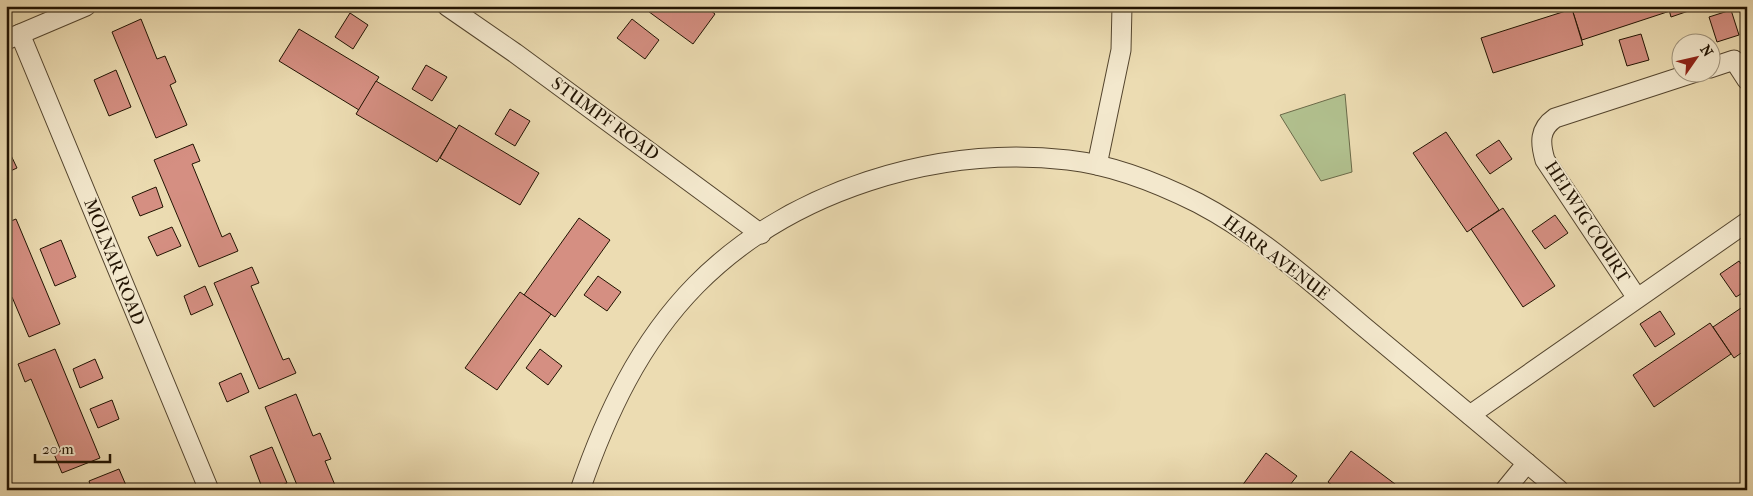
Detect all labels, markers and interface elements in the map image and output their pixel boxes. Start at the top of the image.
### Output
north arrow [1670,32,1720,82]
text: N [1696,42,1717,60]
street label: STUMPF ROAD [547,73,663,165]
street label: HELWIG COURT [1540,157,1635,287]
street label: MOLNAR ROAD [79,196,149,328]
street label: HARR AVENUE [1219,211,1333,305]
scale bar [35,431,110,463]
text: 20 m [42,440,74,458]

